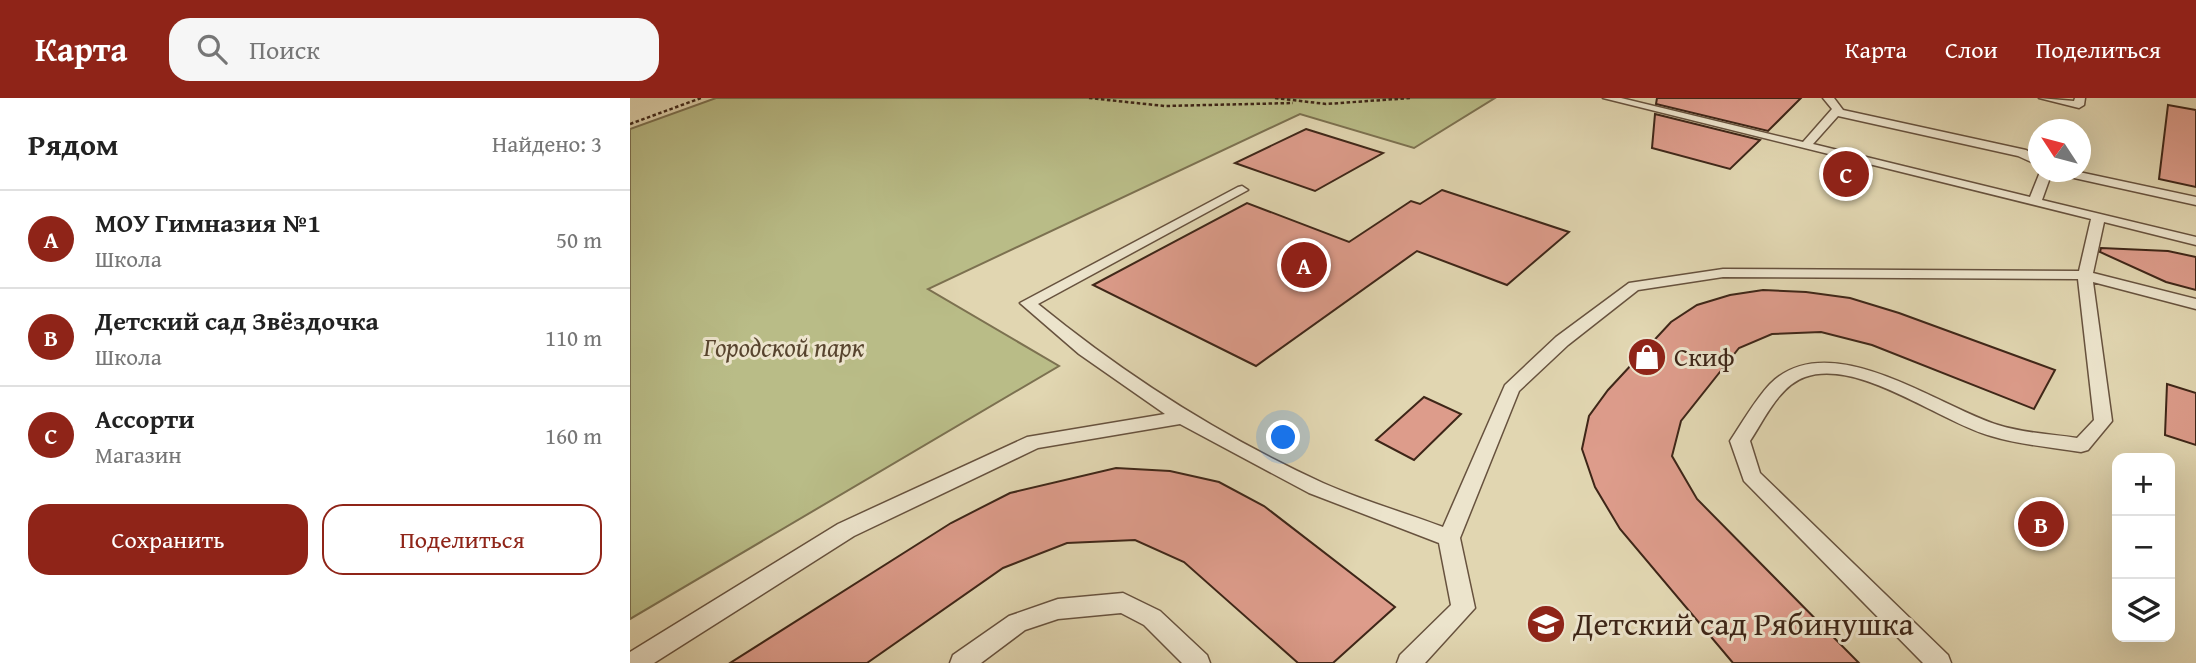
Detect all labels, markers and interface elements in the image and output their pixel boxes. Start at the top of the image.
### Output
search box [169,18,659,81]
text: Карта [35,25,127,73]
icon: search [193,30,231,68]
text: Поиск [249,30,320,69]
text: Карта [1845,32,1907,67]
text: Слои [1945,32,1998,67]
text: Поделиться [2036,32,2161,67]
north arrow [2028,119,2091,182]
text: Рядом [28,122,119,166]
text: Найдено: 3 [492,127,602,160]
pin: C [1823,148,1869,200]
text: МОУ Гимназия №1 [95,203,321,242]
text: A [44,223,58,256]
text: 50 m [556,223,602,256]
pin: A [1281,239,1327,291]
text: Школа [95,242,162,275]
text: Детский сад Звёздочка [95,301,379,340]
text: B [44,321,58,354]
text: 110 m [545,321,602,354]
park label: Городской парк [702,327,865,366]
shop icon: Скиф [1626,336,1668,378]
place label: Скиф [1674,337,1735,376]
text: Школа [95,340,162,373]
text: Ассорти [95,399,194,438]
text: C [44,419,58,452]
text: 160 m [545,419,602,452]
your location [1266,420,1300,454]
text: Магазин [95,438,182,471]
map controls [2112,453,2175,642]
button: + [2112,453,2175,516]
pin: B [2018,498,2064,550]
button: Сохранить [28,504,308,575]
button: Поделиться [322,504,602,575]
button: − [2112,516,2175,579]
button: layers [2112,579,2175,642]
place label: Детский сад Рябинушка [1572,600,1914,647]
school or university icon: Детский сад Рябинушка [1525,603,1567,645]

